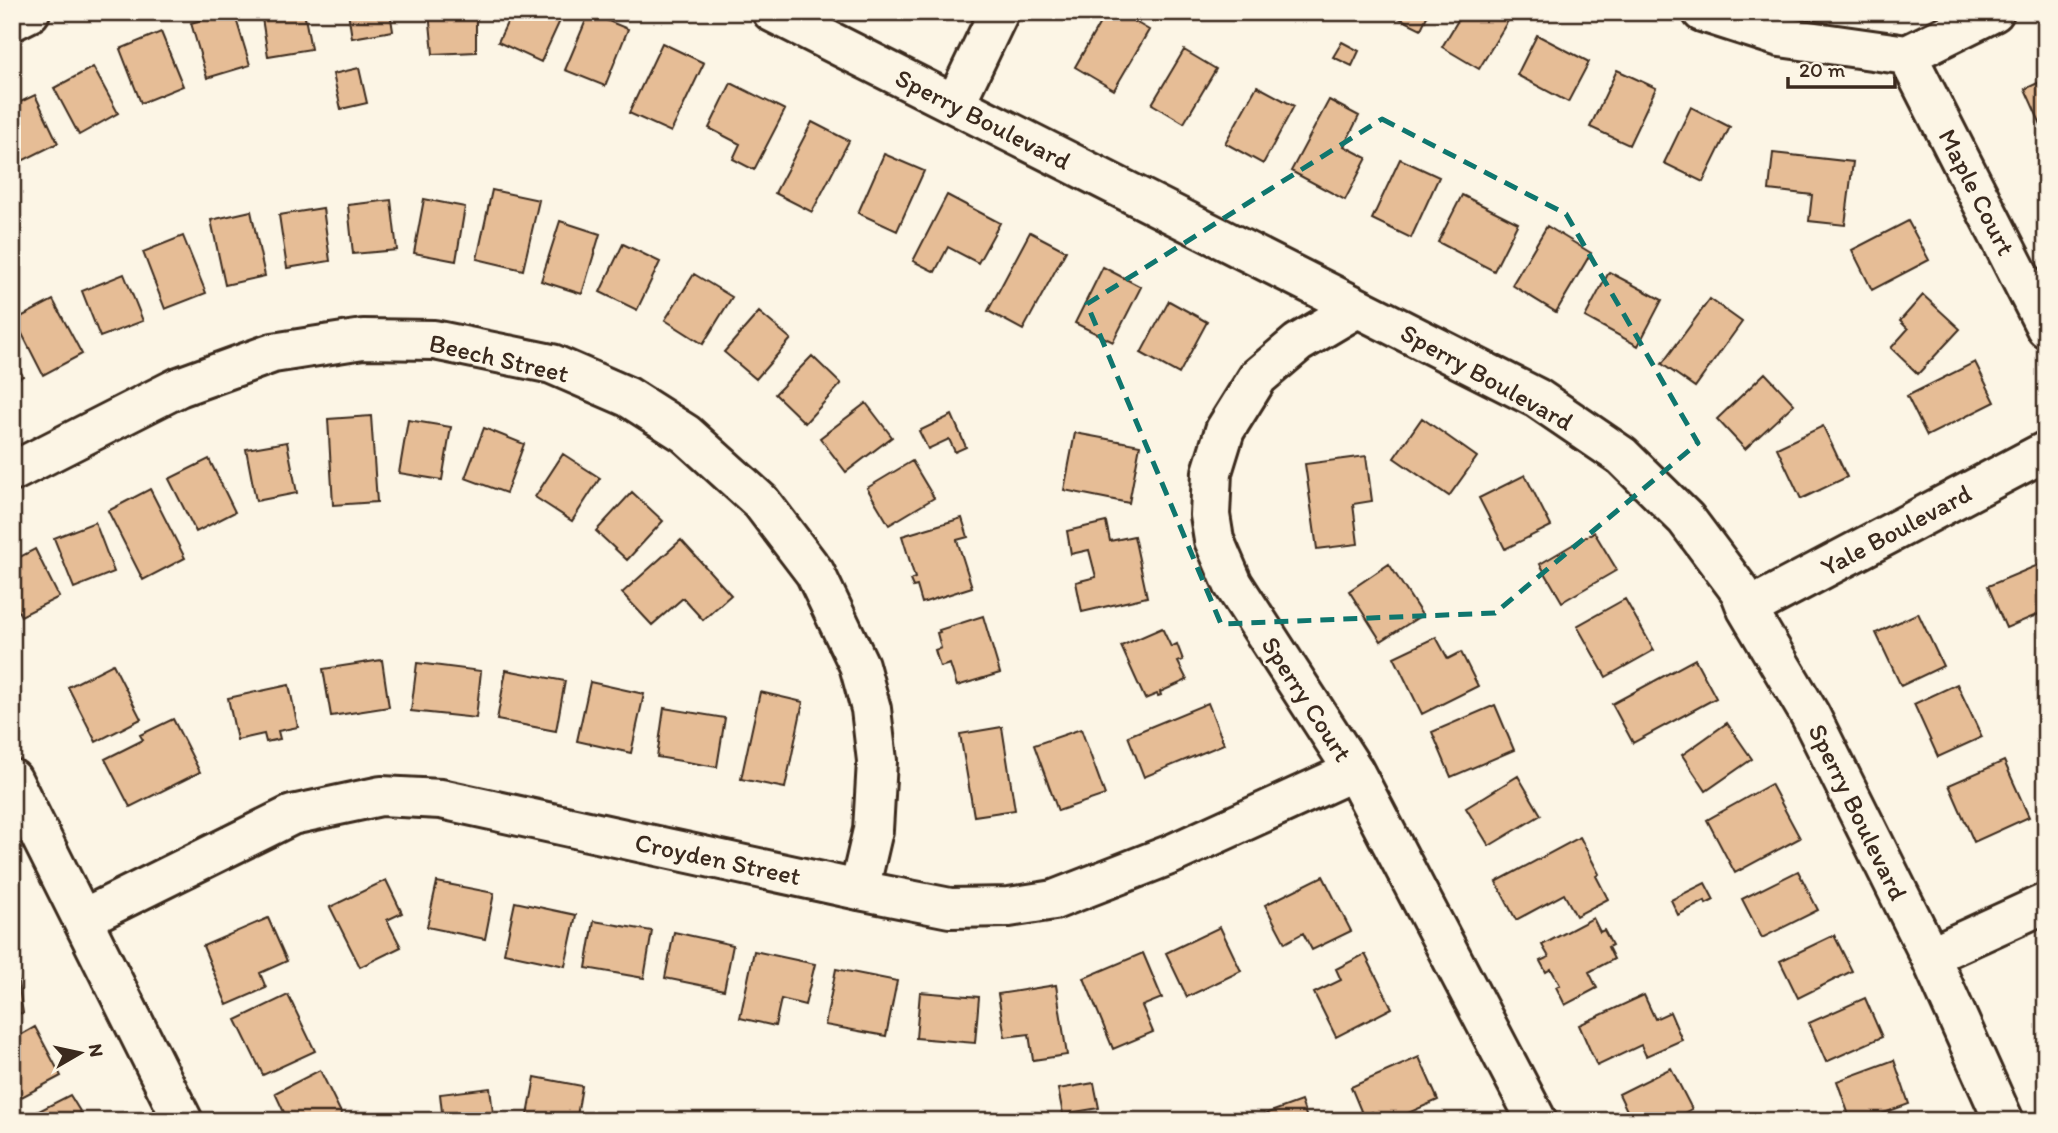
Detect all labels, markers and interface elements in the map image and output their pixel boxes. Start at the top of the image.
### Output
scale bar [1788,46,1895,90]
text: 20 m [1799,57,1846,82]
street label: Sperry Boulevard [890,61,1076,177]
street label: Maple Court [1931,123,2023,261]
street label: Sperry Boulevard [1395,316,1579,438]
street label: Beech Street [426,326,572,390]
street label: Yale Boulevard [1815,477,1977,583]
street label: Sperry Court [1255,630,1359,768]
street label: Sperry Boulevard [1801,719,1915,905]
street label: Croyden Street [632,826,804,892]
north arrow [46,1018,116,1088]
text: N [84,1042,109,1059]

